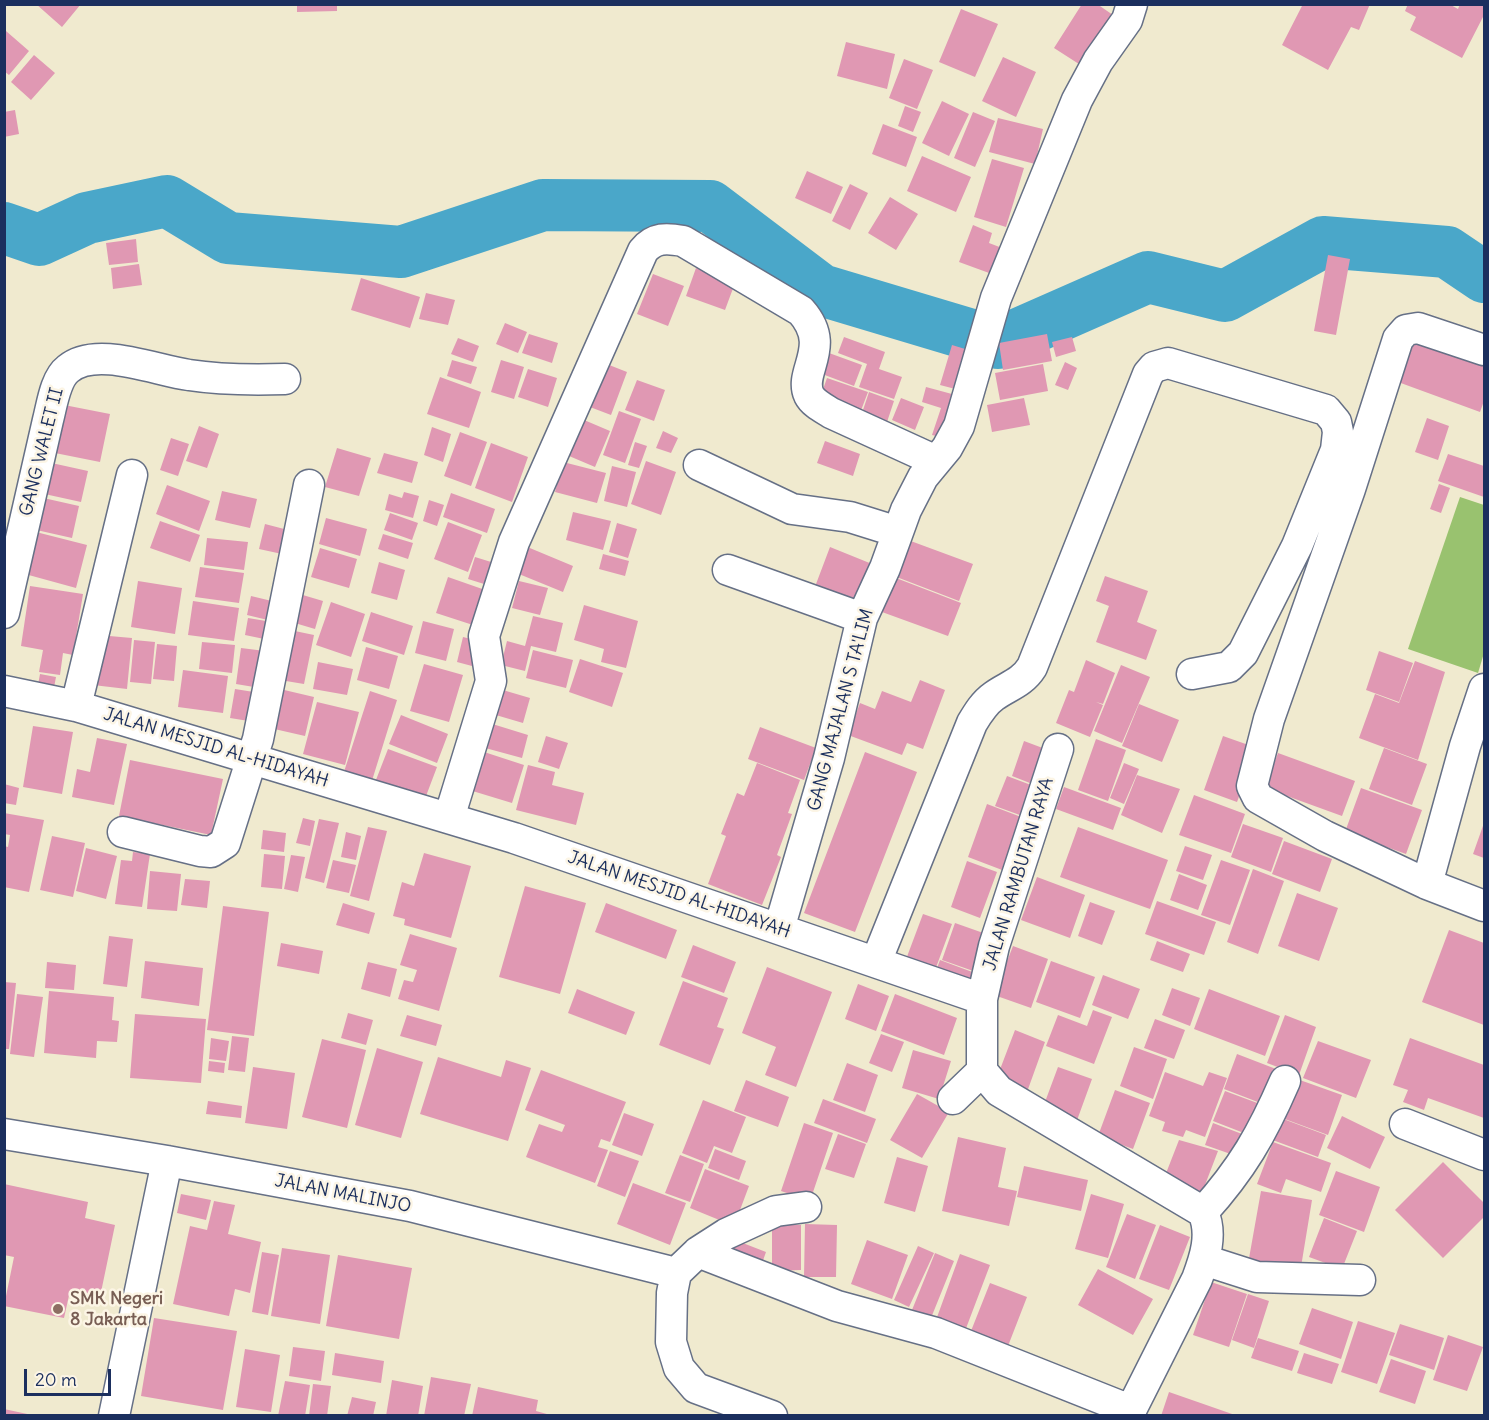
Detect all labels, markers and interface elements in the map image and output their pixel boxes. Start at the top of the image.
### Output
street label: GANG WALET II [16,386,68,518]
street label: GANG MAJALAN S TA'LIM [804,606,878,814]
street label: JALAN MESJID AL-HIDAYAH [101,703,331,793]
street label: JALAN RAMBUTAN RAYA [979,775,1059,973]
street label: JALAN MESJID AL-HIDAYAH [565,847,793,943]
street label: JALAN MALINJO [273,1170,413,1218]
place label: SMK Negeri 8 Jakarta [70,1288,163,1330]
marker: SMK Negeri 8 Jakarta [51,1302,65,1316]
scale bar [27,1357,114,1395]
text: 20 m [35,1368,77,1391]

